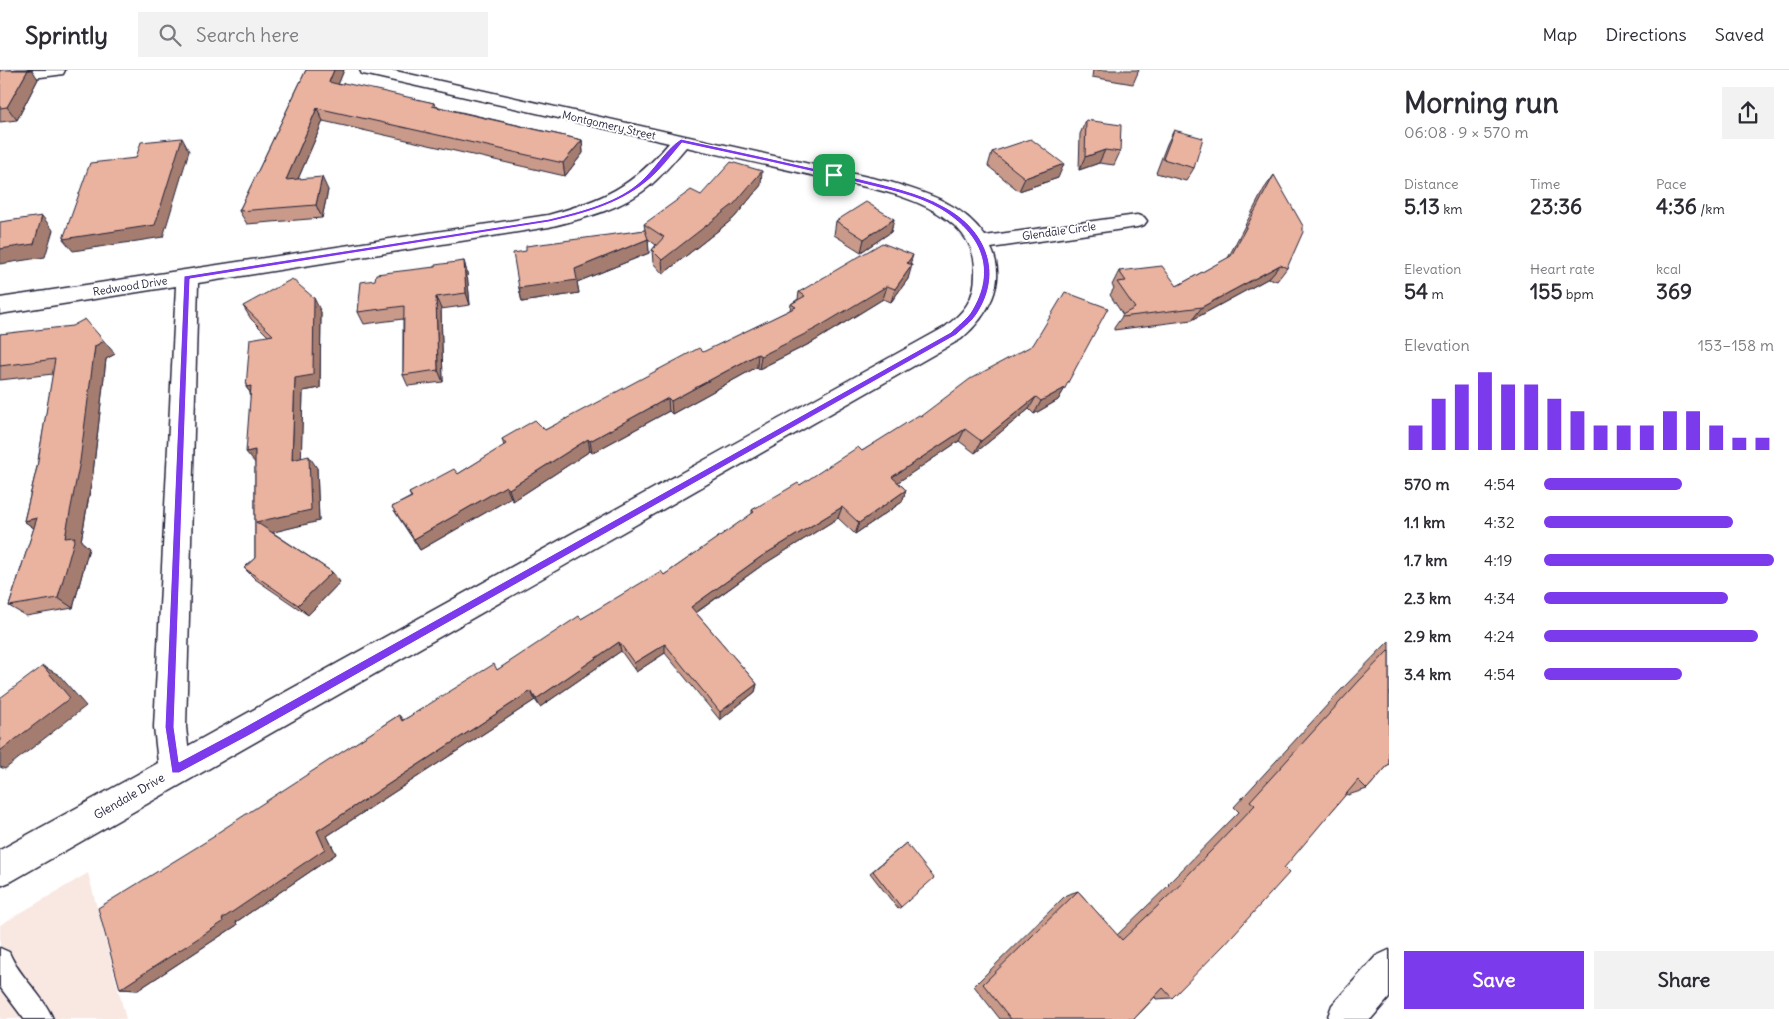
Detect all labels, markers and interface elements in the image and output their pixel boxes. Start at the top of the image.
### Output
search box [138,12,488,57]
text: Sprintly [25,20,108,50]
icon: search [156,21,184,49]
text: Search here [196,23,299,47]
text: Map [1542,23,1577,46]
text: Directions [1605,23,1687,46]
text: Saved [1715,23,1764,46]
text: Morning run [1404,85,1559,121]
button: share [1722,87,1774,139]
street label: Montgomery Street [561,107,657,143]
text: 06:08 · 9 × 570 m [1404,122,1529,142]
pin [813,154,855,196]
icon: arrive [820,161,848,189]
text: Distance [1404,175,1459,193]
text: Time [1530,175,1560,193]
text: Pace [1656,175,1686,193]
text: 5.13 [1404,193,1440,220]
text: 23:36 [1530,193,1582,220]
text: 4:36 [1656,193,1697,220]
text: km [1440,200,1463,218]
text: /km [1697,200,1725,218]
street label: Glendale Circle [1021,219,1097,243]
text: Elevation [1404,260,1461,278]
text: Heart rate [1530,260,1595,278]
text: kcal [1656,260,1681,278]
street label: Redwood Drive [92,273,168,299]
text: 54 [1404,278,1428,305]
text: 155 [1530,278,1563,305]
text: 369 [1656,278,1692,305]
text: m [1428,285,1444,303]
text: bpm [1563,285,1594,303]
text: Elevation [1404,335,1470,355]
text: 153–158 m [1698,335,1774,355]
text: 570 m [1404,474,1449,494]
text: 4:54 [1484,474,1515,494]
text: 1.1 km [1404,512,1445,532]
text: 4:32 [1484,512,1515,532]
text: 1.7 km [1404,550,1448,570]
text: 4:19 [1484,550,1512,570]
text: 2.3 km [1404,588,1451,608]
text: 4:34 [1484,588,1515,608]
text: 2.9 km [1404,626,1451,646]
text: 4:24 [1484,626,1515,646]
text: 3.4 km [1404,664,1451,684]
text: 4:54 [1484,664,1515,684]
street label: Glendale Drive [91,770,167,822]
button: Save [1404,951,1584,1009]
button: Share [1594,951,1774,1009]

